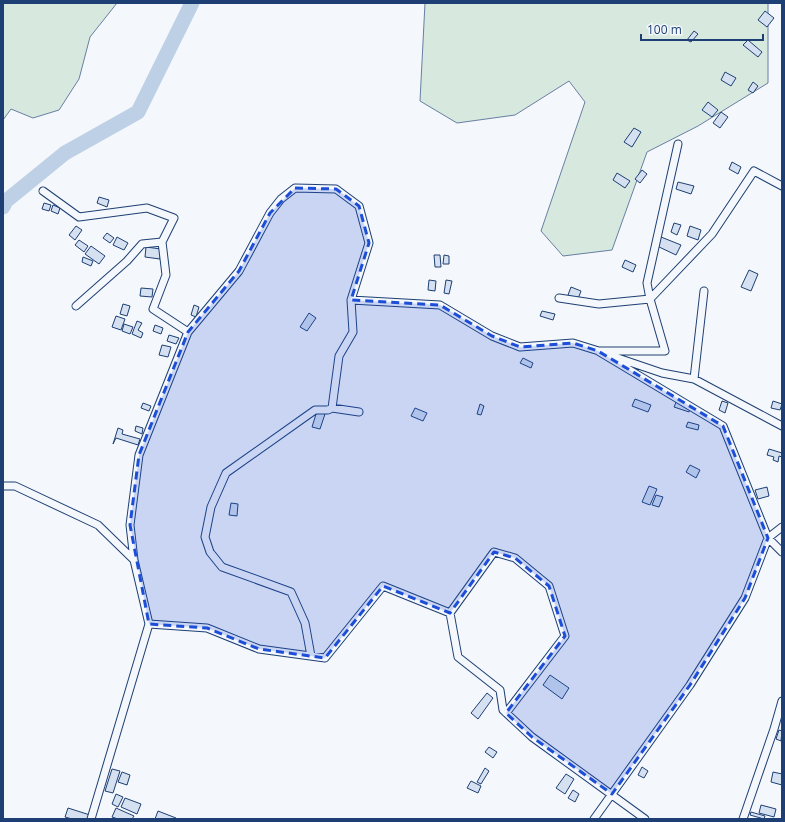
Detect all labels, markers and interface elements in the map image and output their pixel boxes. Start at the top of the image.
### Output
scale bar [641,16,763,42]
text: 100 m [647,21,682,38]

